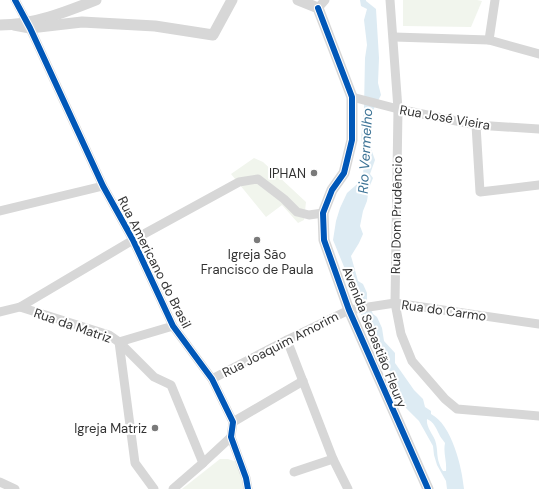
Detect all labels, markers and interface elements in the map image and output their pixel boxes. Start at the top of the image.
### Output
street label: Rua José Vieira [398,101,491,134]
water label: Rio Vermelho [354,108,376,194]
street label: Rua Dom Prudêncio [387,155,406,274]
place label: IPHAN [269,165,306,182]
marker: IPHAN [309,168,319,178]
street label: Rua Americano do Brasil [114,193,195,331]
marker: Igreja São Francisco de Paula [252,235,262,245]
place label: Igreja São Francisco de Paula [201,246,313,278]
street label: Avenida Sebastião Fleury [338,264,411,410]
street label: Rua do Carmo [400,296,488,325]
street label: Rua da Matriz [32,304,114,347]
street label: Rua Joaquim Amorim [219,308,341,381]
place label: Igreja Matriz [74,420,147,437]
marker: Igreja Matriz [150,423,160,433]

